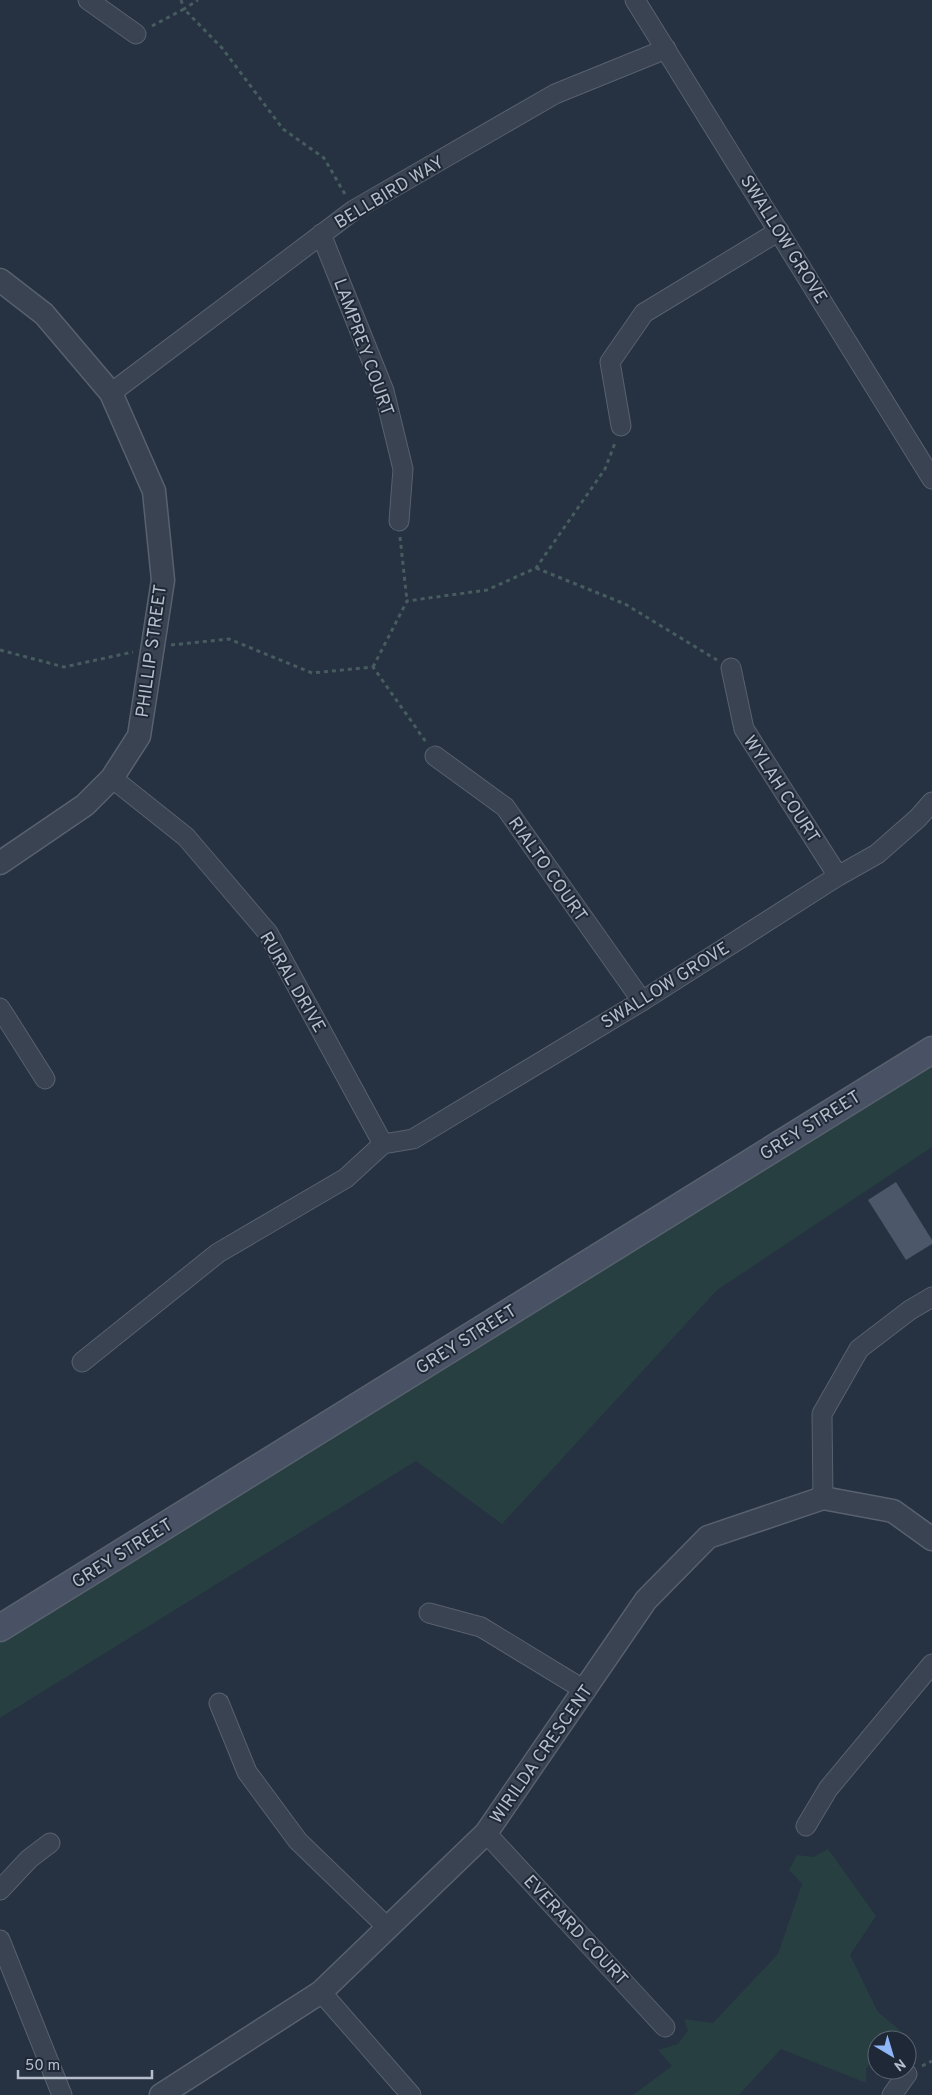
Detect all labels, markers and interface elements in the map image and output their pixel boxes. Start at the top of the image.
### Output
street label: BELLBIRD WAY [331,152,449,235]
street label: SWALLOW GROVE [734,171,831,308]
street label: LAMPREY COURT [327,276,398,419]
street label: PHILLIP STREET [132,583,173,719]
street label: WYLAH COURT [737,731,824,848]
street label: RIALTO COURT [502,813,592,927]
street label: RURAL DRIVE [254,928,330,1037]
street label: SWALLOW GROVE [597,938,734,1035]
street label: GREY STREET [756,1086,866,1166]
street label: GREY STREET [412,1300,522,1380]
street label: GREY STREET [68,1514,178,1594]
street label: WIRILDA CRESCENT [486,1681,599,1829]
street label: EVERARD COURT [518,1871,632,1991]
north arrow [867,2030,917,2080]
scale bar [18,2048,151,2080]
text: N [890,2054,908,2074]
text: 50 m [25,2057,60,2076]

